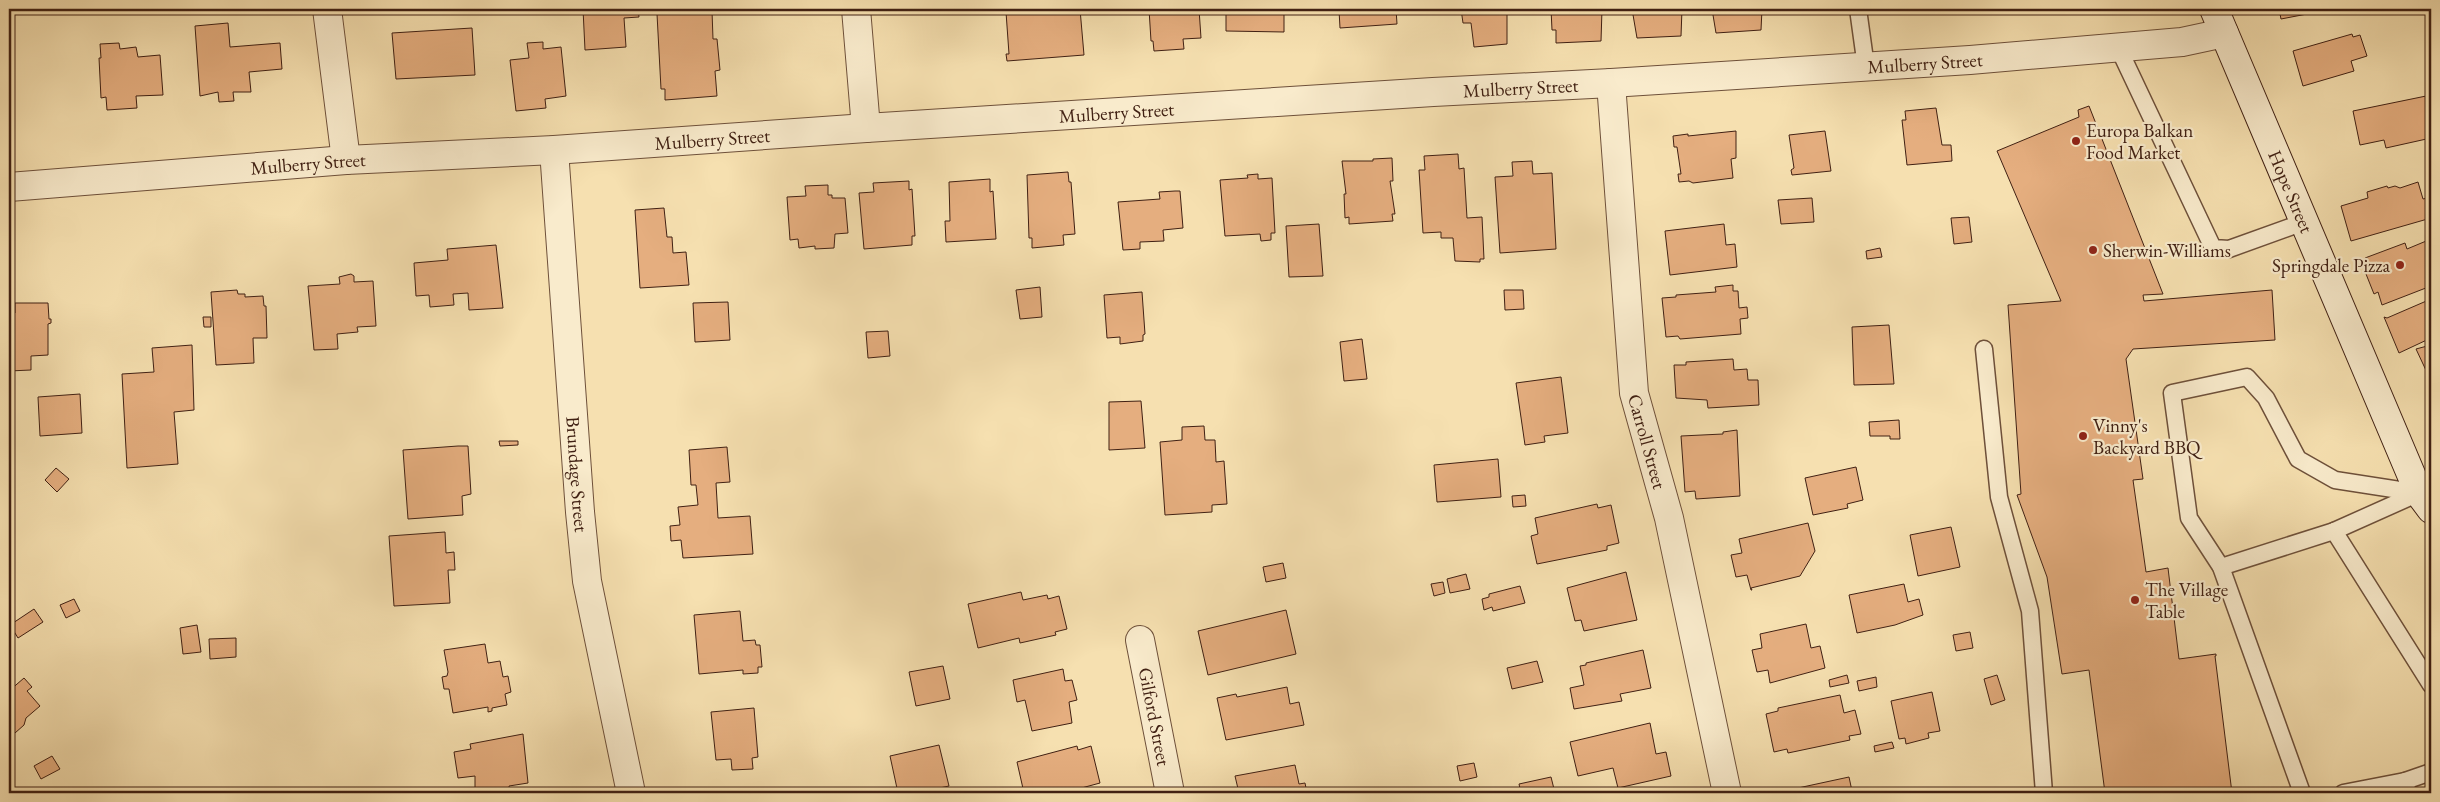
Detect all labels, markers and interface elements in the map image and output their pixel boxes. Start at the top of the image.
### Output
street label: Mulberry Street [1866,47,1984,80]
street label: Mulberry Street [1462,73,1579,103]
street label: Mulberry Street [1058,96,1175,129]
place label: Europa Balkan Food Market [2086,118,2193,165]
street label: Mulberry Street [654,123,771,156]
marker: Europa Balkan Food Market [2070,135,2082,147]
street label: Hope Street [2262,146,2319,237]
street label: Mulberry Street [249,147,366,181]
place label: Sherwin-Williams [2103,238,2231,263]
marker: Sherwin-Williams [2087,244,2099,256]
place label: Springdale Pizza [2272,253,2390,278]
marker: Springdale Pizza [2394,259,2406,271]
street label: Carroll Street [1622,391,1672,492]
place label: Vinny's Backyard BBQ [2093,413,2203,460]
street label: Brundage Street [560,415,594,533]
marker: Vinny's Backyard BBQ [2077,430,2089,442]
place label: The Village Table [2145,577,2228,624]
marker: The Village Table [2129,594,2141,606]
street label: Gilford Street [1133,665,1176,768]

